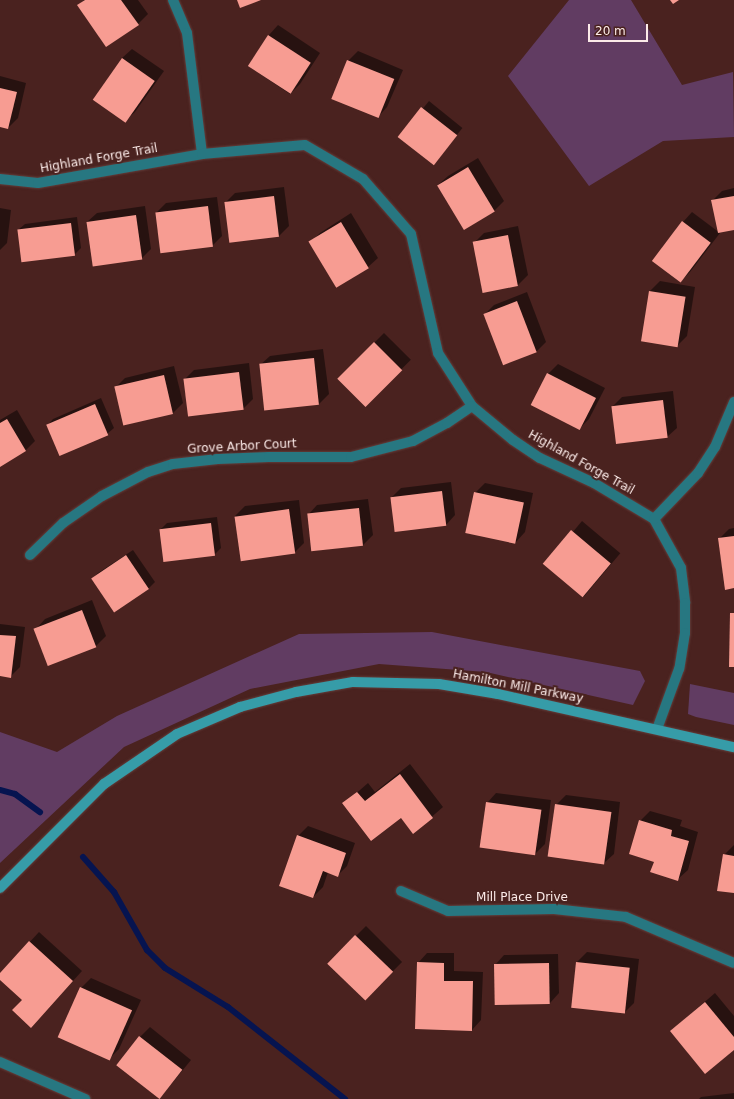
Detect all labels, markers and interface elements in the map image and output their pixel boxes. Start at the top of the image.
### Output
scale bar [590,16,650,42]
text: 20 m [595,24,626,38]
street label: Highland Forge Trail [39,142,159,176]
street label: Highland Forge Trail [525,428,637,498]
street label: Grove Arbor Court [187,437,297,457]
street label: Hamilton Mill Parkway [452,667,584,707]
street label: Mill Place Drive [476,891,568,905]

